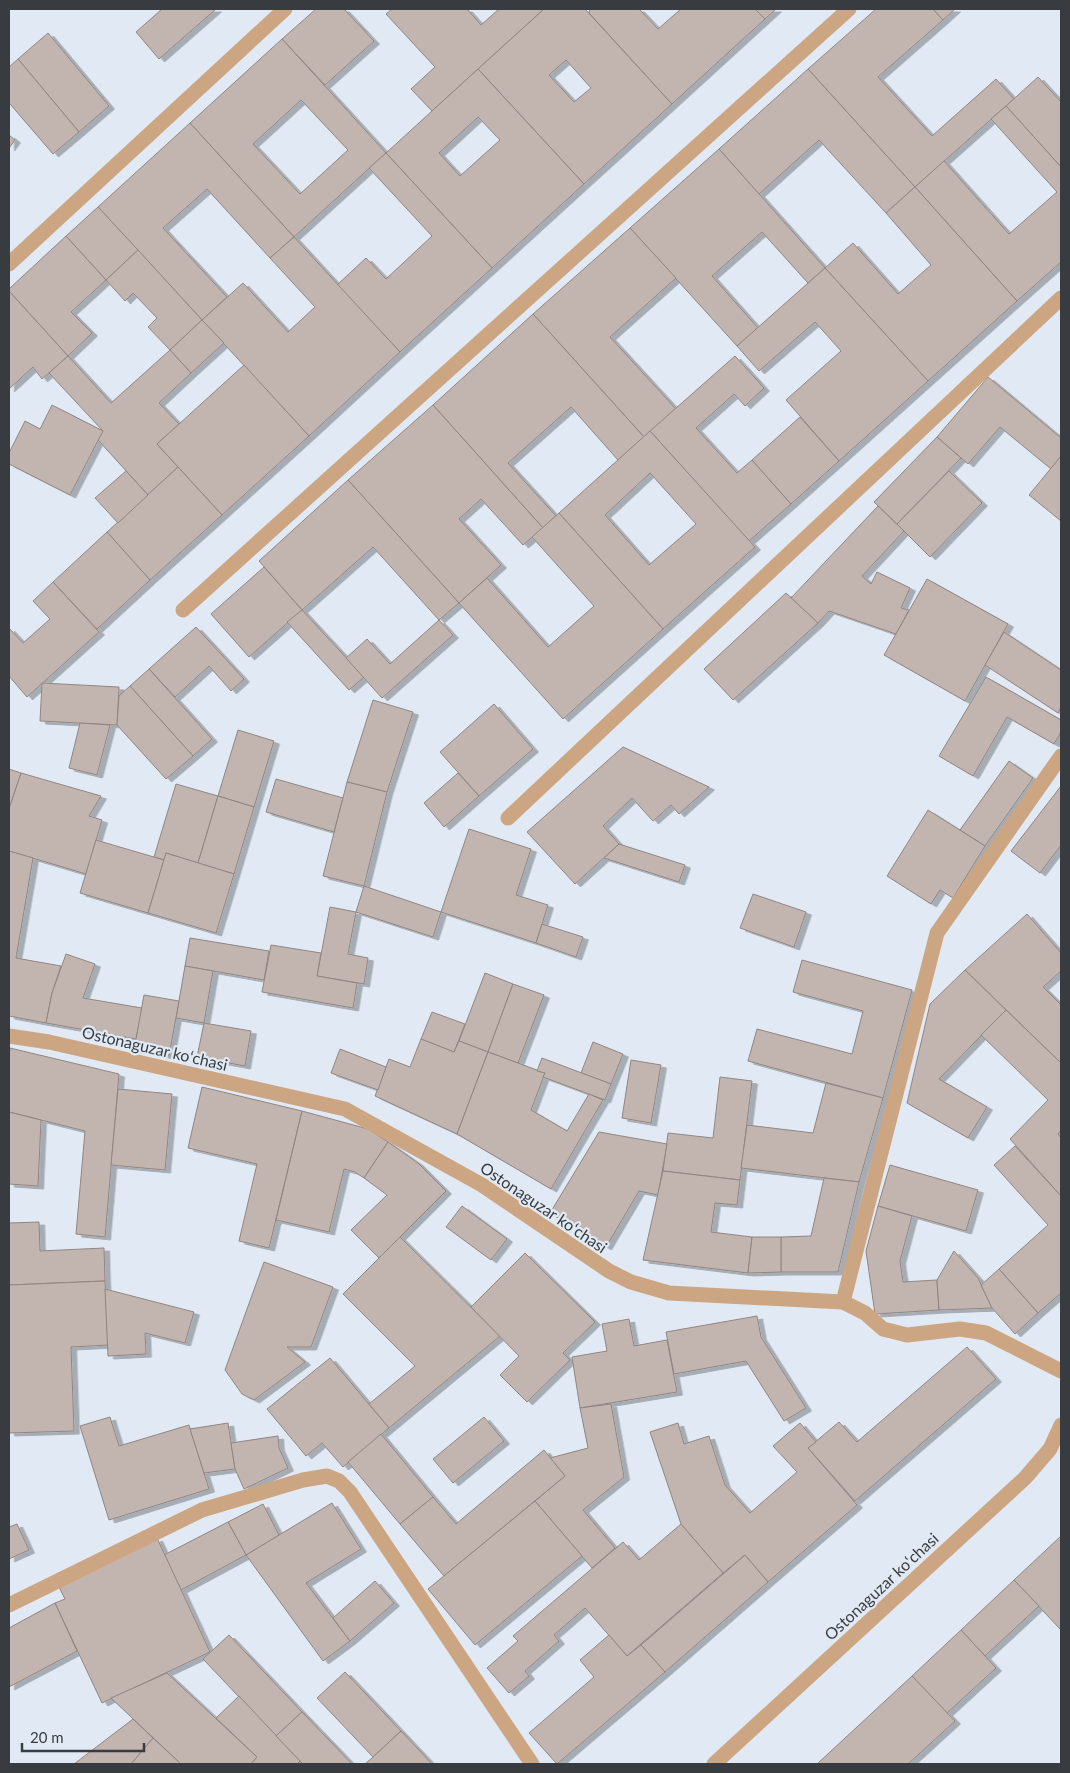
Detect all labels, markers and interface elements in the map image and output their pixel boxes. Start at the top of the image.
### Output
street label: Ostonaguzar koʻchasi [80,1022,230,1074]
street label: Ostonaguzar koʻchasi [477,1158,611,1256]
street label: Ostonaguzar koʻchasi [820,1528,942,1644]
scale bar [22,1720,145,1752]
text: 20 m [30,1728,64,1746]

